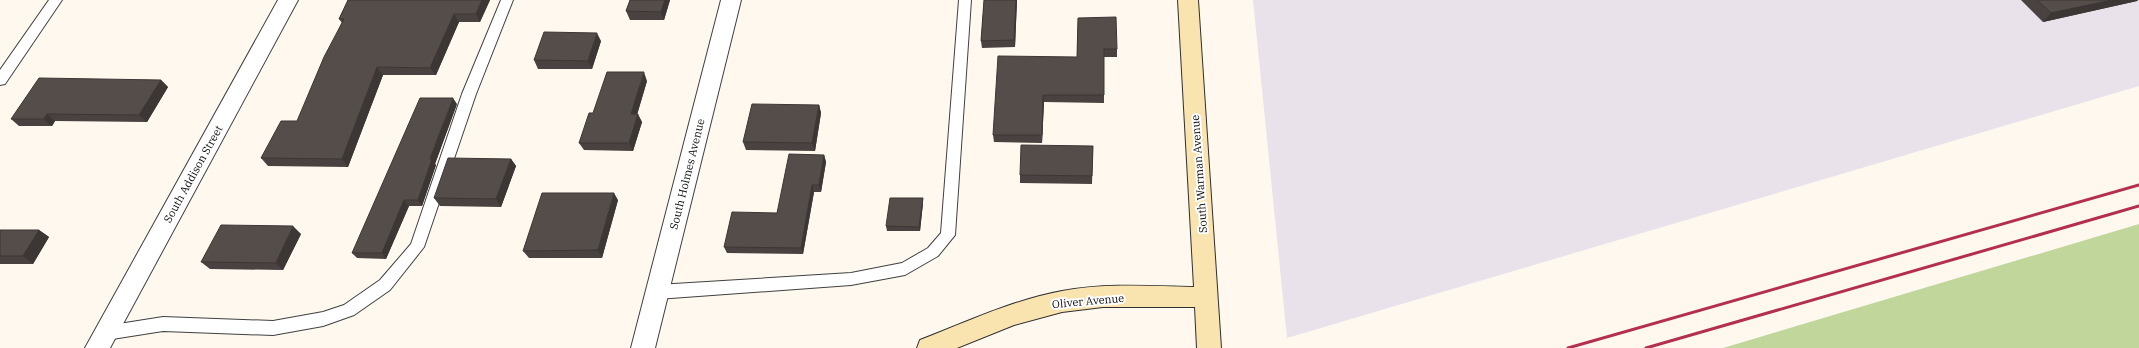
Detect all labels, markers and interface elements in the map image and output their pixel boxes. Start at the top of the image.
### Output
street label: South Warman Avenue [1188,114,1210,234]
street label: South Holmes Avenue [666,117,708,231]
street label: South Addison Street [160,123,226,225]
street label: Oliver Avenue [1051,291,1125,311]

